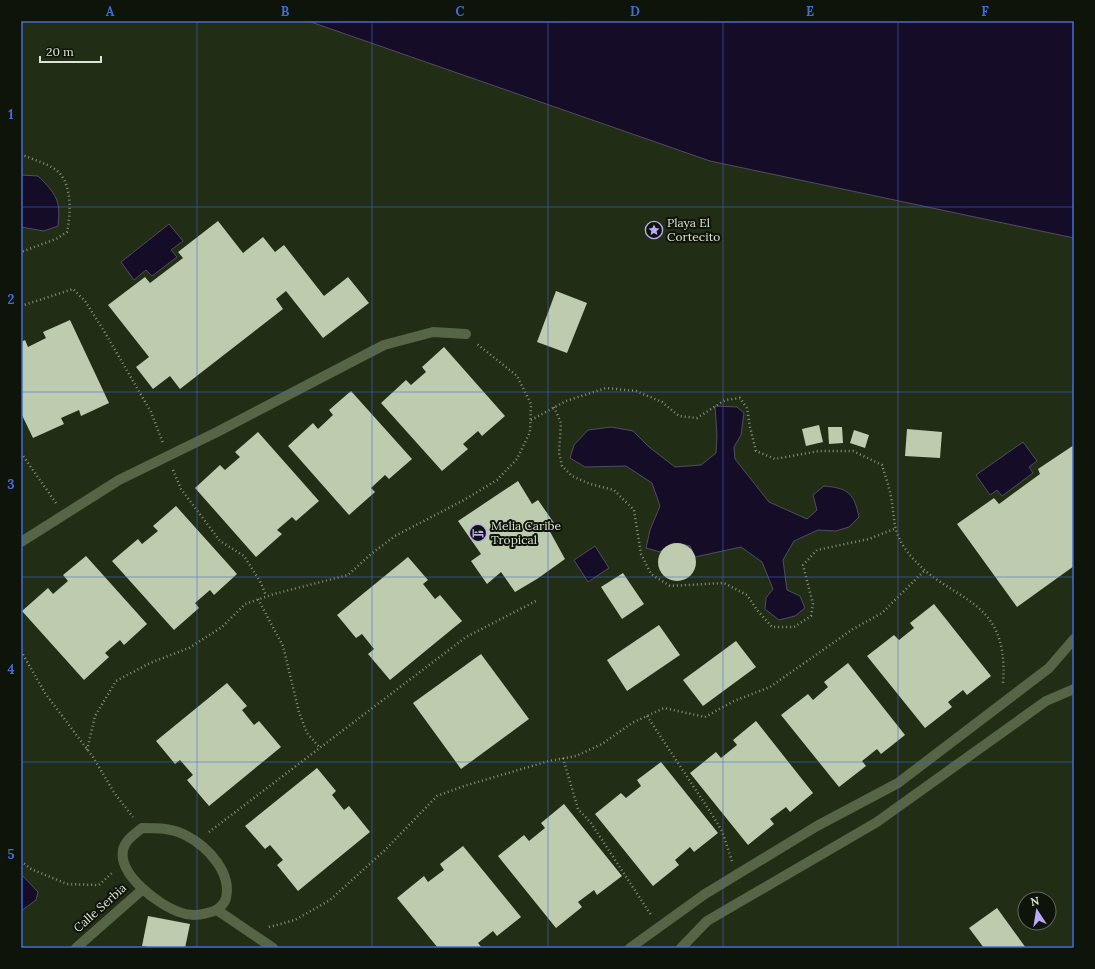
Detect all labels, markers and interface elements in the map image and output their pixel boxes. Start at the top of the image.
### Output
text: A [106,3,115,20]
text: B [281,3,290,20]
text: C [456,3,465,20]
text: D [630,3,640,20]
text: E [806,3,814,20]
text: F [981,3,989,20]
scale bar [40,38,101,64]
text: 20 m [46,44,74,59]
text: 1 [8,106,14,123]
place label: Playa El Cortecito [667,215,720,244]
place icon: Playa El Cortecito [644,220,664,240]
text: 2 [8,291,15,308]
text: 3 [7,476,15,493]
place label: Melia Caribe Tropical [491,518,562,547]
hotel icon: Melia Caribe Tropical [468,523,488,543]
text: 4 [7,661,15,678]
text: 5 [7,846,15,863]
street label: Calle Serbia [70,880,129,935]
north arrow [1017,891,1057,931]
text: N [1029,893,1041,909]

